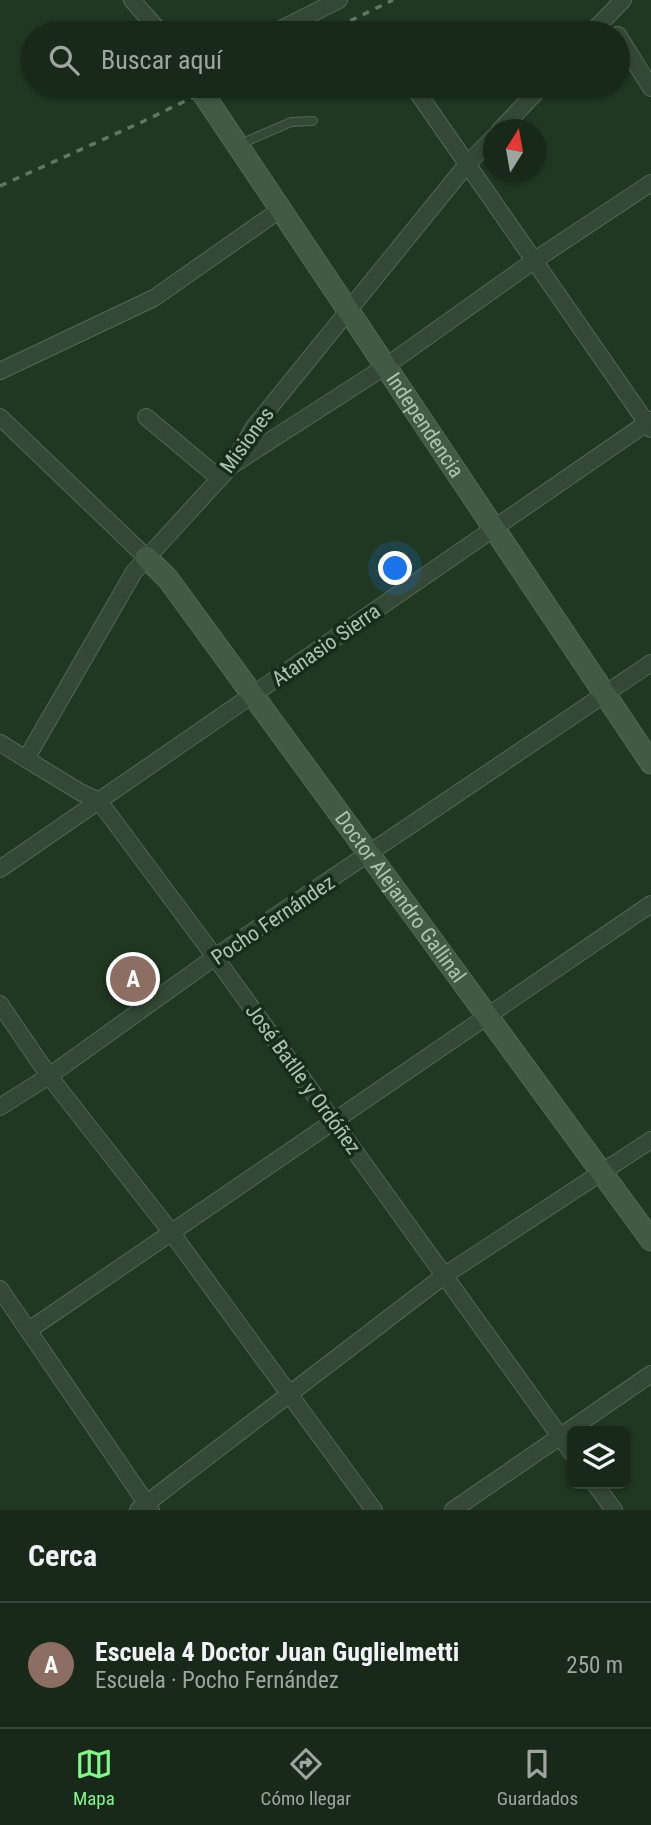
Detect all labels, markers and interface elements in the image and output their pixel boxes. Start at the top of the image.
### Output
search box [21,21,630,98]
icon: search [45,41,83,79]
text: Buscar aquí [101,45,222,75]
north arrow [483,119,546,182]
street label: Independencia [381,368,469,482]
street label: Misiones [215,403,279,477]
your location [378,551,412,585]
street label: Atanasio Sierra [267,599,385,691]
street label: Doctor Alejandro Gallinal [330,807,471,987]
street label: Pocho Fernández [207,870,339,970]
pin: A [110,953,156,1005]
street label: José Batlle y Ordóñez [241,999,365,1159]
map controls [567,1426,630,1489]
button: layers [567,1426,630,1489]
text: Cerca [28,1538,97,1573]
text: Escuela 4 Doctor Juan Guglielmetti [95,1637,459,1667]
text: A [44,1652,58,1679]
text: 250 m [566,1652,623,1679]
text: Escuela · Pocho Fernández [95,1667,339,1694]
tab: Mapa [73,1745,115,1810]
tab: Cómo llegar [261,1745,351,1810]
tab: Guardados [497,1745,578,1810]

